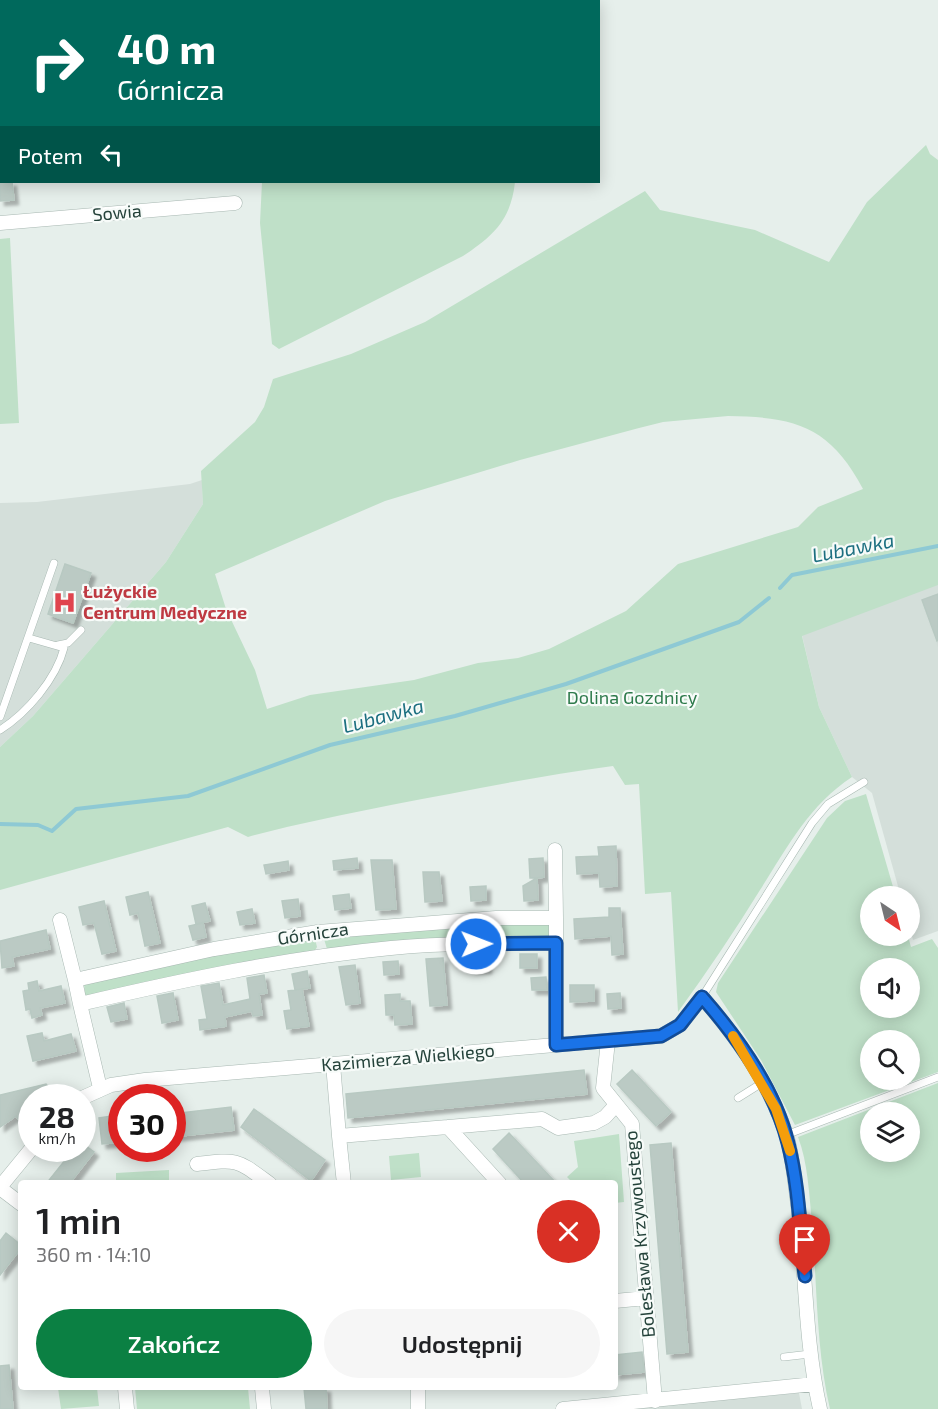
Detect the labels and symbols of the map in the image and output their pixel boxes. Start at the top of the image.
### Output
street label: Sowia [91,199,143,225]
water label: Lubawka [810,527,896,567]
place label: Łużyckie Centrum Medyczne [83,580,247,623]
hospital icon: Łużyckie Centrum Medyczne [52,589,78,615]
park label: Dolina Gozdnicy [567,686,698,708]
water label: Lubawka [339,693,426,737]
north arrow [860,886,920,946]
position arrow [444,912,508,976]
street label: Górnicza [276,917,350,949]
street label: Kazimierza Wielkiego [320,1038,496,1076]
speed limit sign: 30 [108,1084,186,1162]
street label: Bolesława Krzywoustego [619,1130,659,1338]
pin [779,1214,830,1276]

